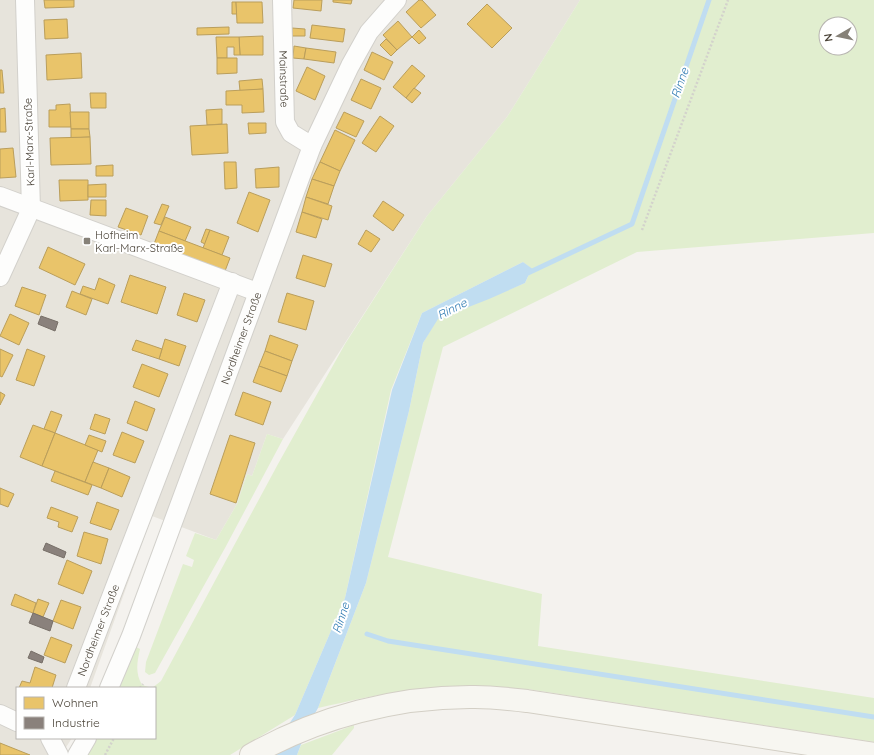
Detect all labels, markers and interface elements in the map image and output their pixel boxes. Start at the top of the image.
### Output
north arrow [818,16,858,56]
text: N [821,32,836,43]
street label: Mainstraße [276,50,292,108]
water label: Rinne [667,64,692,100]
street label: Karl-Marx-Straße [20,98,38,186]
place label: Hofheim Karl-Marx-Straße [95,228,183,255]
marker: Hofheim Karl-Marx-Straße [82,236,92,246]
street label: Nordheimer Straße [218,290,264,386]
water label: Rinne [434,294,470,322]
street label: Nordheimer Straße [74,582,122,678]
water label: Rinne [329,600,353,635]
legend [16,687,156,739]
text: Wohnen [52,695,98,710]
text: Industrie [52,715,100,730]

